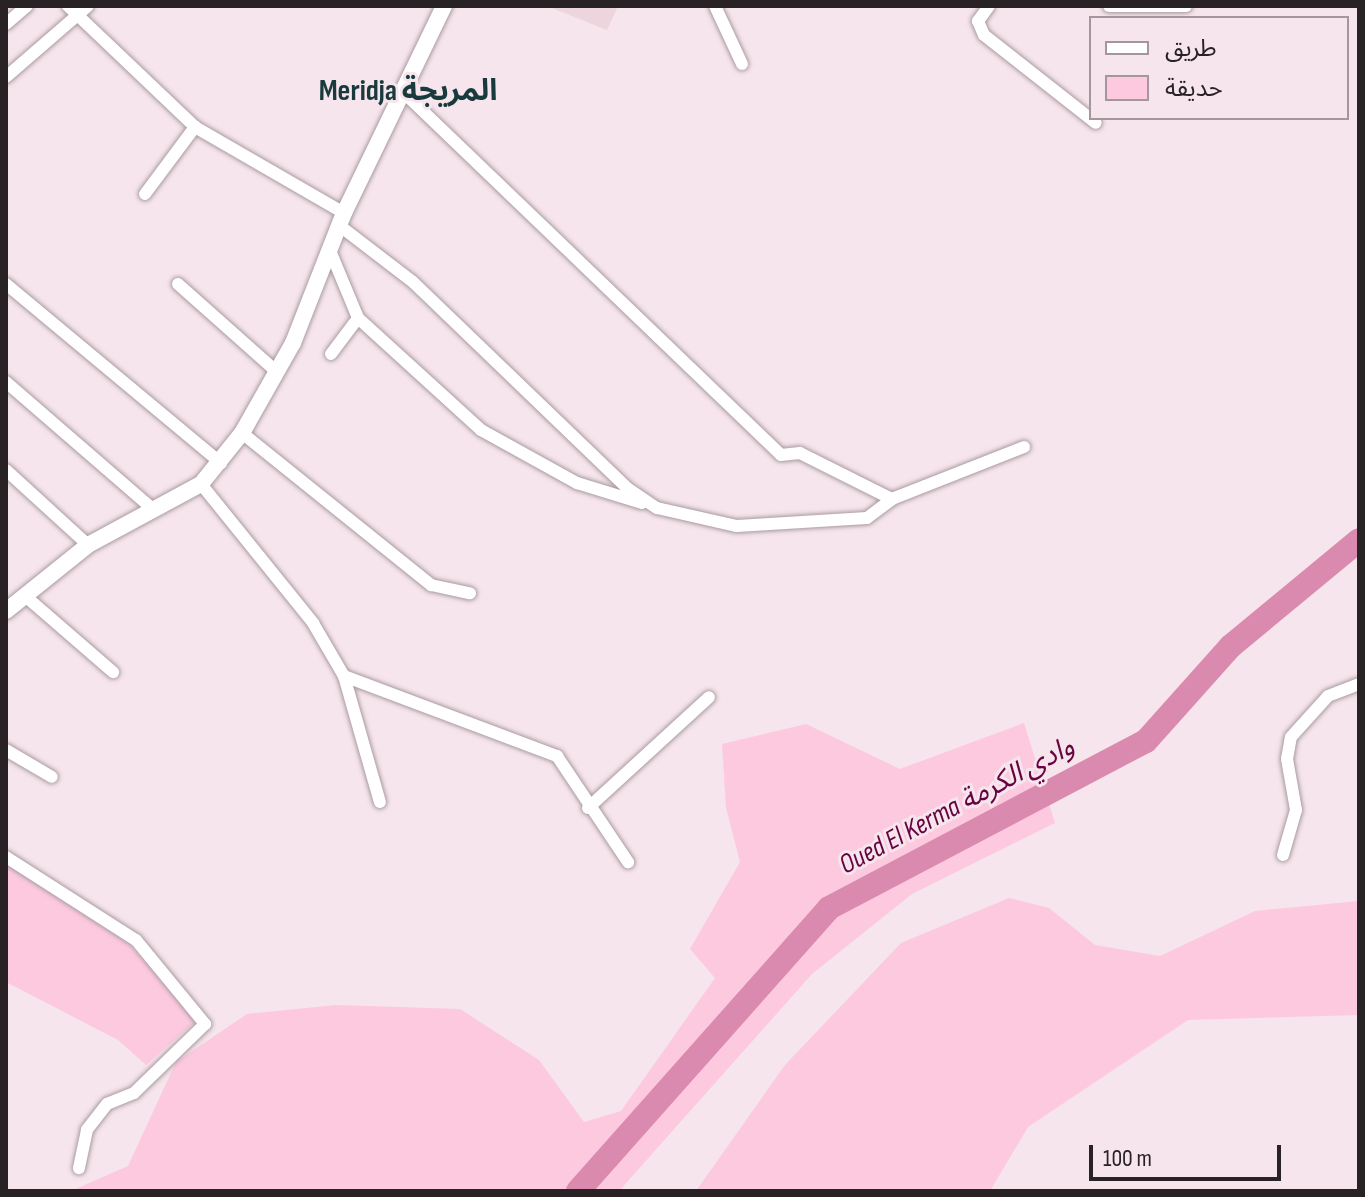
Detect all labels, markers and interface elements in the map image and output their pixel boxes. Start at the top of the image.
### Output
legend [1089,16,1349,120]
text: طريق [1165,34,1217,63]
district label: Meridja المريجة [319,73,497,109]
text: حديقة [1165,74,1223,103]
water label: Oued El Kerma وادي الكرمة [834,730,1080,882]
scale bar [1093,1129,1285,1179]
text: 100 m [1103,1144,1152,1173]

